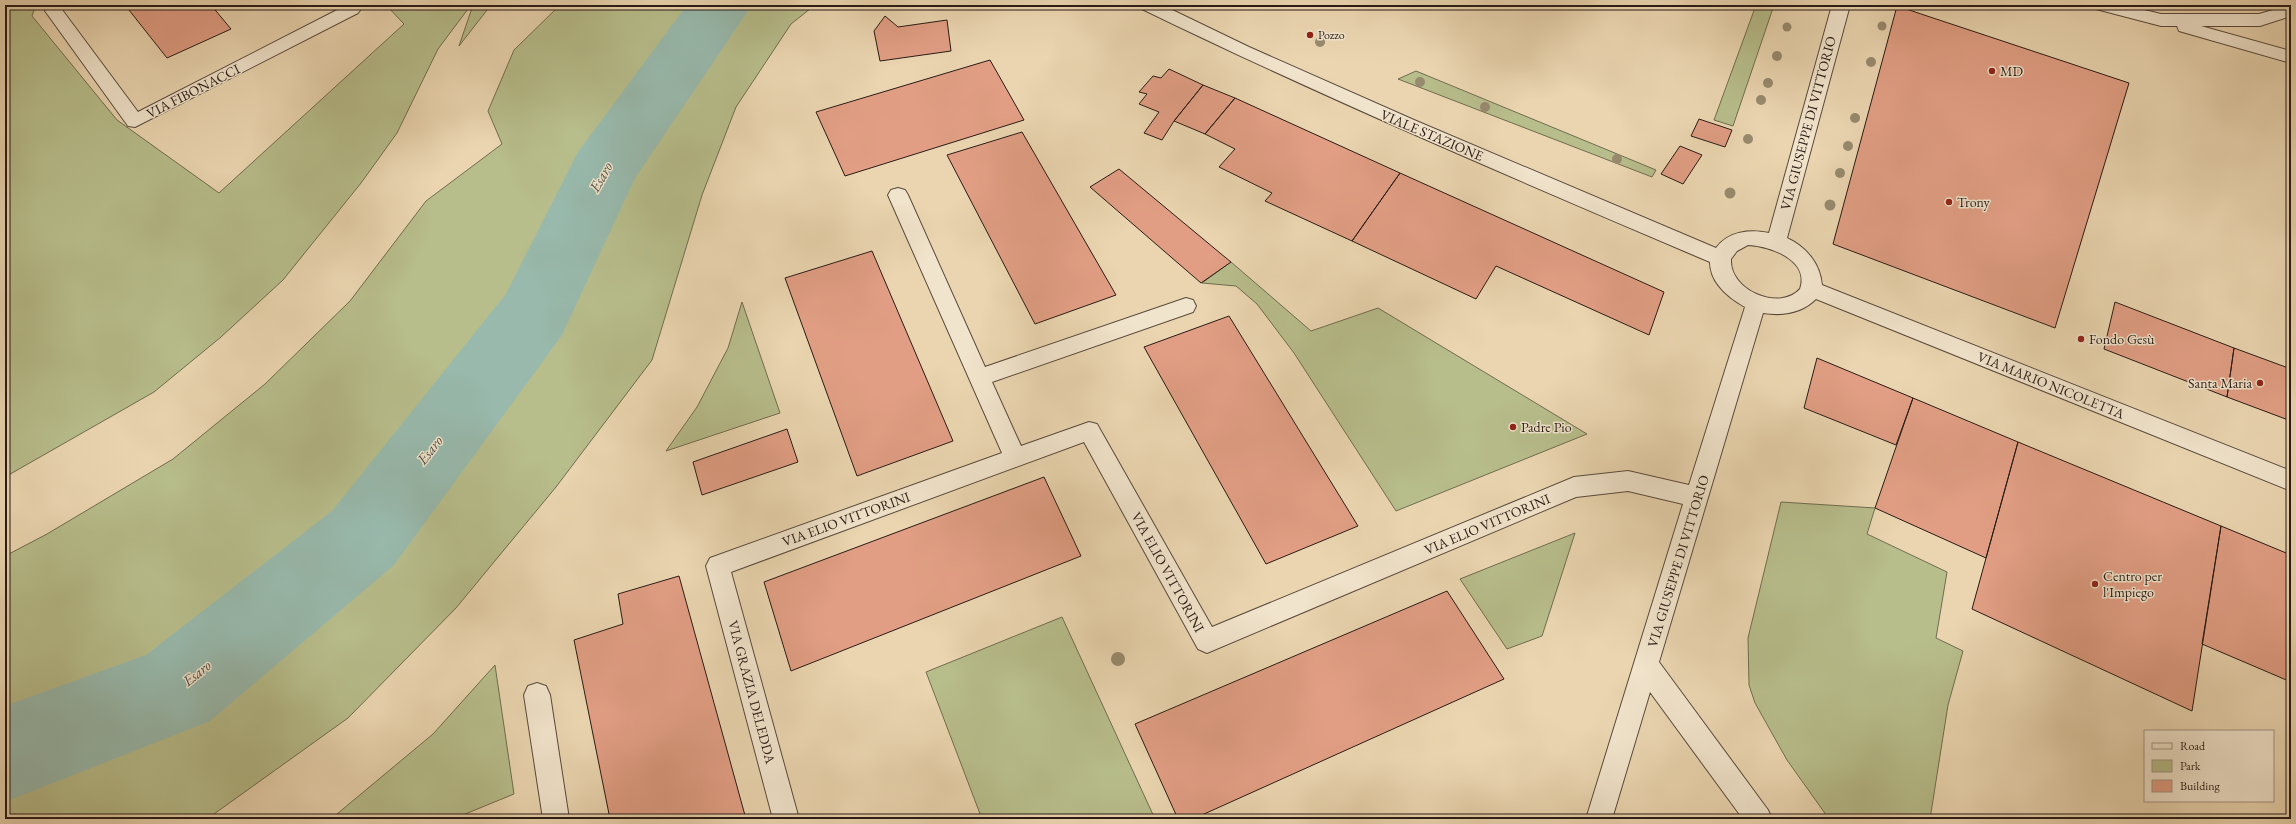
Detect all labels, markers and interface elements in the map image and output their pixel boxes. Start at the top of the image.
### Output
place label: Pozzo [1318,27,1345,43]
marker: Pozzo [1305,30,1315,40]
street label: VIA GIUSEPPE DI VITTORIO [1776,34,1840,212]
street label: VIA FIBONACCI [143,60,243,122]
place label: MD [2000,62,2024,80]
marker: MD [1987,66,1997,76]
street label: VIALE STAZIONE [1378,105,1486,165]
water label: Esaro [584,158,617,196]
place label: Trony [1957,193,1990,211]
marker: Trony [1944,197,1954,207]
place label: Fondo Gesù [2089,330,2155,348]
marker: Fondo Gesù [2076,334,2086,344]
street label: VIA MARIO NICOLETTA [1975,347,2127,423]
place label: Santa Maria [2188,374,2252,392]
marker: Santa Maria [2255,378,2265,388]
place label: Padre Pio [1521,418,1572,436]
marker: Padre Pio [1508,422,1518,432]
water label: Esaro [412,431,447,469]
street label: VIA GIUSEPPE DI VITTORIO [1643,472,1713,649]
street label: VIA ELIO VITTORINI [780,487,913,551]
street label: VIA ELIO VITTORINI [1421,489,1553,559]
street label: VIA ELIO VITTORINI [1127,509,1209,636]
place label: Centro per l'Impiego [2103,567,2162,601]
marker: Centro per l'Impiego [2090,579,2100,589]
street label: VIA GRAZIA DELEDDA [724,618,780,766]
water label: Esaro [178,655,215,690]
legend [2144,730,2274,802]
text: Road [2180,738,2206,754]
text: Park [2180,758,2201,774]
text: Building [2180,778,2221,794]

